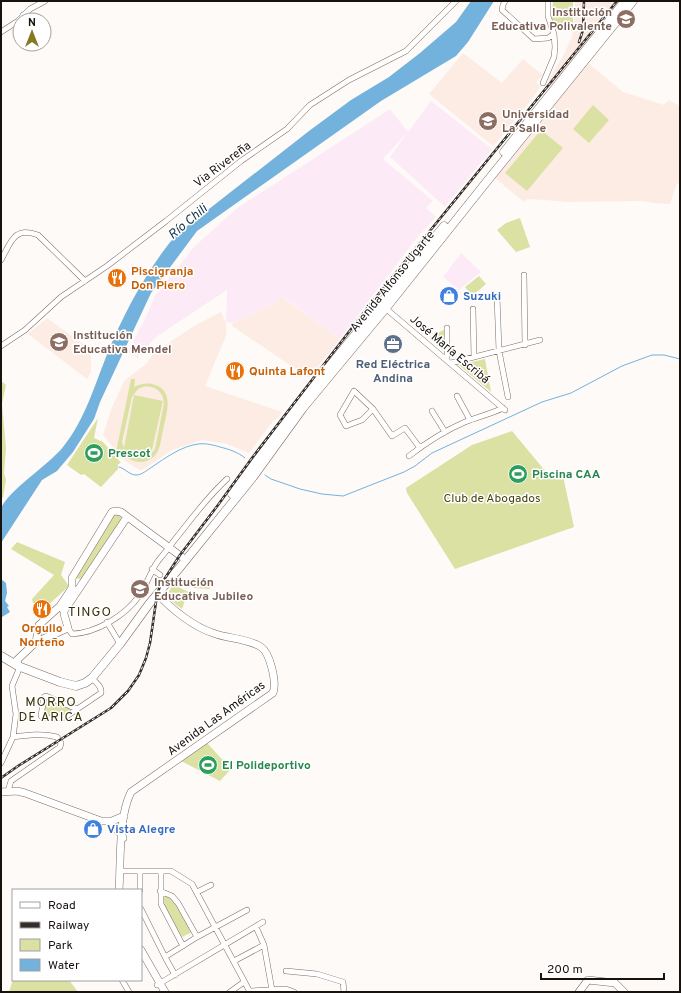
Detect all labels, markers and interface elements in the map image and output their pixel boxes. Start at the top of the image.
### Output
place label: Institución Educativa Polivalente [491,5,612,35]
school or university icon: Institución Educativa Polivalente [615,8,637,30]
north arrow [12,12,52,52]
text: N [28,16,36,30]
place label: Universidad La Salle [502,107,569,137]
school or university icon: Universidad La Salle [477,110,499,132]
street label: Via Rivereña [191,138,254,192]
water label: Río Chili [165,201,212,243]
street label: Avenida Alfonso Ugarte [347,228,439,336]
place label: Piscigranja Don Piero [131,264,193,294]
restaurant icon: Piscigranja Don Piero [106,267,128,289]
shop icon: Suzuki [438,285,460,307]
place label: Suzuki [463,289,501,305]
street label: José María Escribá [406,312,493,388]
place label: Institución Educativa Mendel [73,328,172,358]
school or university icon: Institución Educativa Mendel [48,331,70,353]
office icon: Red Eléctrica Andina [382,333,404,355]
place label: Red Eléctrica Andina [356,357,430,387]
restaurant icon: Quinta Lafont [224,360,246,382]
place label: Quinta Lafont [249,364,326,380]
sports icon: Prescot [83,442,105,464]
place label: Prescot [108,446,151,462]
sports icon: Piscina CAA [507,463,529,485]
place label: Piscina CAA [532,467,601,483]
park label: Club de Abogados [443,491,541,507]
place label: Institución Educativa Jubileo [154,575,253,605]
school or university icon: Institución Educativa Jubileo [129,578,151,600]
restaurant icon: Orgullo Norteño [31,598,53,620]
district label: TINGO [68,605,112,621]
place label: Orgullo Norteño [19,621,65,651]
street label: Avenida Las Américas [164,678,269,760]
district label: MORRO DE ARICA [19,695,84,726]
sports icon: El Polideportivo [197,754,219,776]
place label: El Polideportivo [222,758,311,774]
shop icon: Vista Alegre [82,818,104,840]
place label: Vista Alegre [107,822,176,838]
legend [12,889,142,981]
text: Road [48,898,76,914]
text: Railway [48,918,89,934]
text: Park [48,938,73,954]
scale bar [541,955,664,981]
text: Water [48,958,80,974]
text: 200 m [547,962,583,978]

